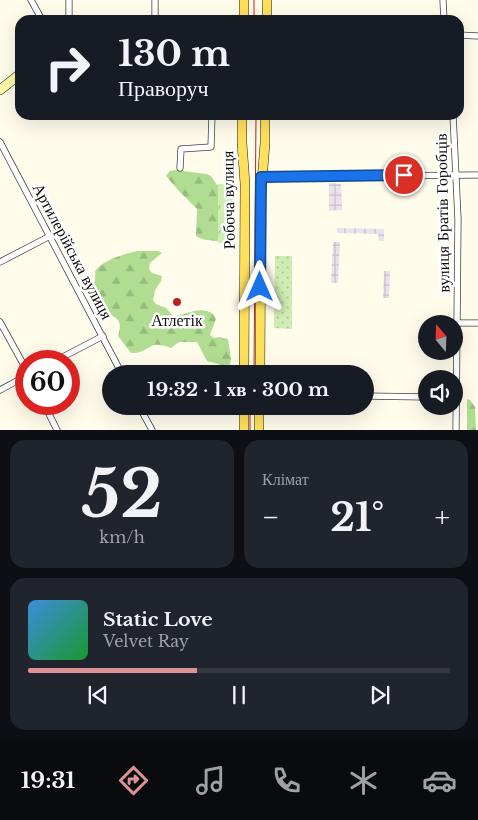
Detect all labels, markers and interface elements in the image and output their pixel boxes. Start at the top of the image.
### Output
text: 130 m [118,32,230,75]
icon: right [35,35,100,100]
text: Праворуч [118,75,209,102]
street label: вулиця Братів Горобців [431,133,453,293]
street label: Робоча вулиця [217,150,239,250]
pin [383,154,425,196]
icon: arrive [390,161,418,189]
street label: Артилерійська вулиця [29,179,118,323]
position arrow [233,260,285,312]
marker: Атлетік [171,296,183,308]
place label: Атлетік [151,310,203,330]
north arrow [418,315,462,360]
map controls [418,315,463,415]
speed limit sign: 60 [15,350,80,415]
button: sound [418,370,463,415]
text: 19:32 · 1 хв · 300 m [147,378,329,401]
text: 52 [82,454,163,535]
text: Клімат [262,469,309,489]
text: 21° [330,494,384,541]
text: − [262,500,280,535]
text: + [435,500,450,535]
text: km/h [99,527,145,547]
text: Static Love [103,608,213,631]
text: Velvet Ray [103,631,189,651]
icon: previous [84,681,112,709]
icon: pause [225,681,253,709]
icon: next [366,681,394,709]
icon: directions [116,763,151,798]
icon: music [193,763,228,798]
icon: phone [269,763,304,798]
icon: climate [346,763,381,798]
icon: car [422,763,457,798]
text: 19:31 [21,767,75,794]

